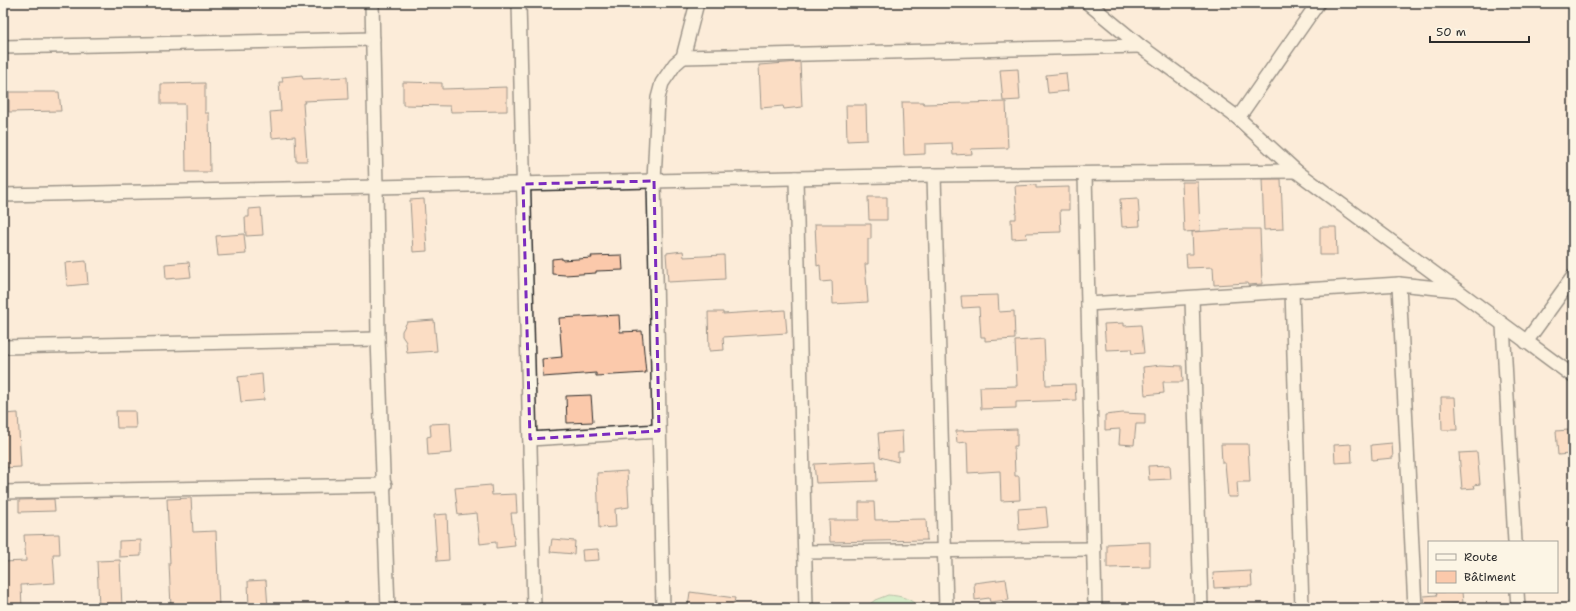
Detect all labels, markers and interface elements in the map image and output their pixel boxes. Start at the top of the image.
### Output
scale bar [1430,18,1529,44]
text: 50 m [1436,24,1466,40]
legend [1428,541,1558,593]
text: Route [1464,549,1498,565]
text: Bâtiment [1464,569,1516,585]

